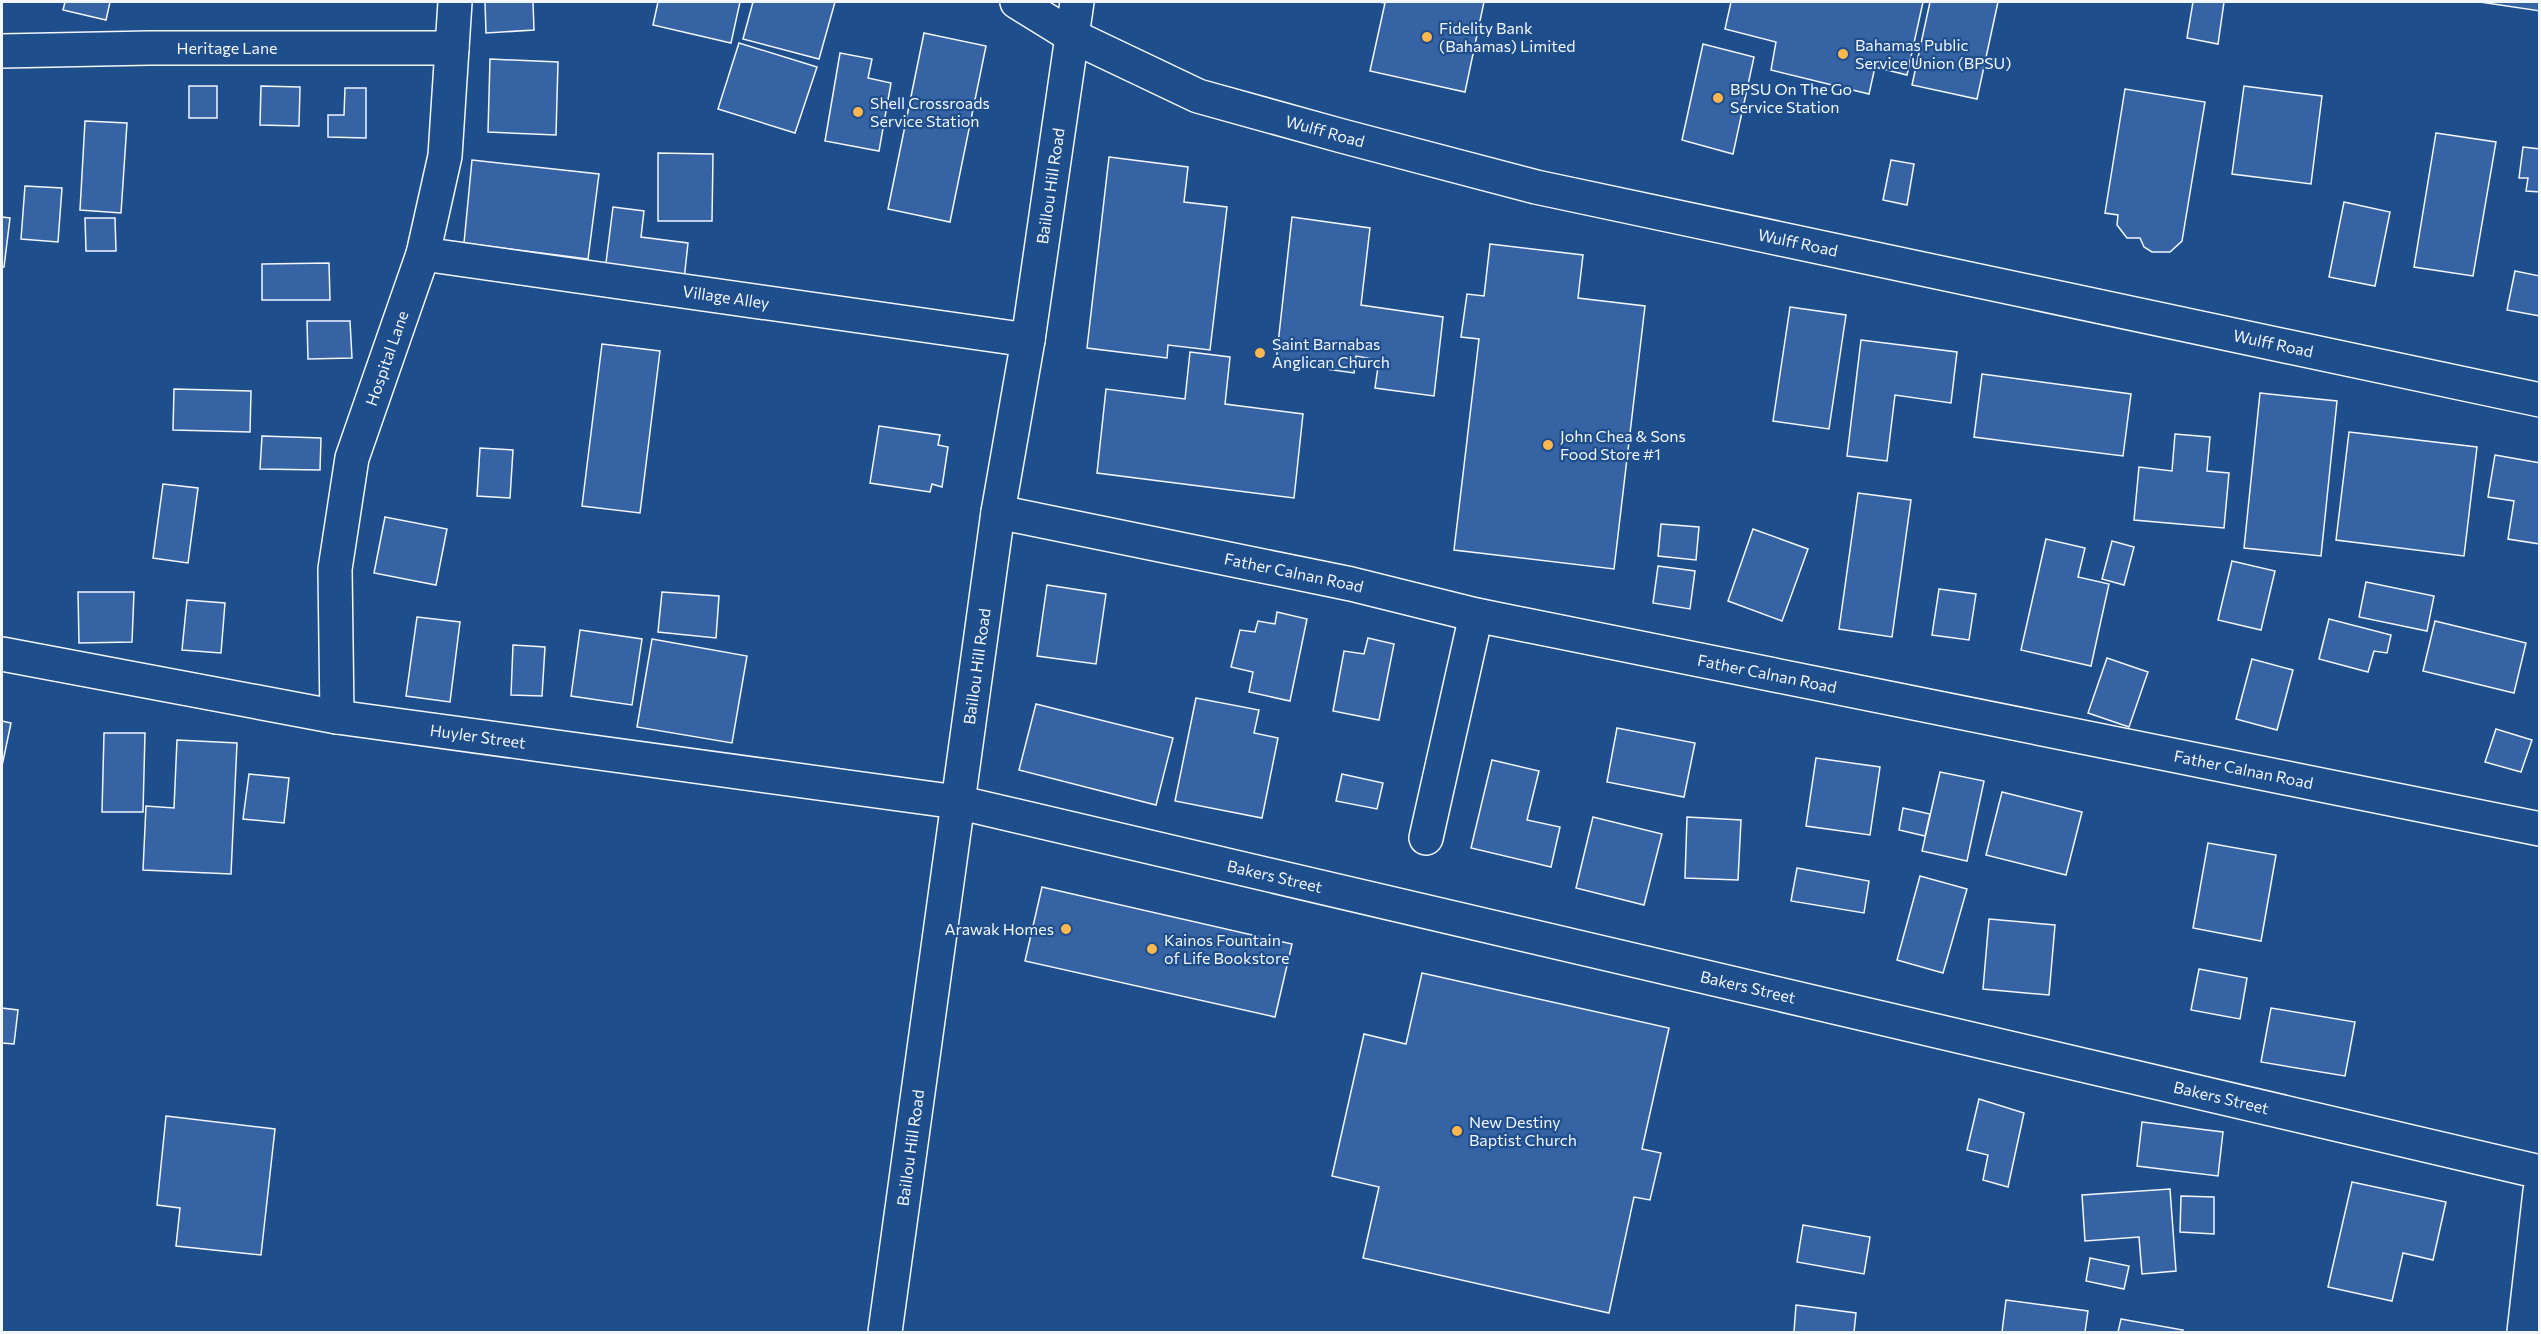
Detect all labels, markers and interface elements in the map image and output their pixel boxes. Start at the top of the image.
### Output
place label: Fidelity Bank (Bahamas) Limited [1439,18,1576,55]
marker: Fidelity Bank (Bahamas) Limited [1420,30,1434,44]
place label: Bahamas Public Service Union (BPSU) [1855,35,2011,72]
street label: Heritage Lane [176,38,278,57]
marker: Bahamas Public Service Union (BPSU) [1836,47,1850,61]
place label: BPSU On The Go Service Station [1730,79,1852,116]
marker: BPSU On The Go Service Station [1711,91,1725,105]
place label: Shell Crossroads Service Station [870,93,990,130]
marker: Shell Crossroads Service Station [851,105,865,119]
street label: Wulff Road [1283,111,1367,151]
street label: Baillou Hill Road [1032,126,1068,245]
street label: Wulff Road [1756,224,1840,260]
street label: Village Alley [681,281,771,312]
street label: Hospital Lane [361,308,412,408]
street label: Wulff Road [2232,325,2315,361]
place label: Saint Barnabas Anglican Church [1272,334,1390,371]
marker: Saint Barnabas Anglican Church [1253,346,1267,360]
place label: John Chea & Sons Food Store #1 [1560,426,1686,463]
marker: John Chea & Sons Food Store #1 [1541,438,1555,452]
street label: Father Calnan Road [1223,548,1366,596]
street label: Baillou Hill Road [959,607,994,726]
street label: Father Calnan Road [1696,650,1838,696]
street label: Huyler Street [429,720,527,752]
street label: Father Calnan Road [2172,746,2315,792]
street label: Bakers Street [1225,855,1325,896]
place label: Arawak Homes [945,919,1054,938]
marker: Arawak Homes [1059,922,1073,936]
place label: Kainos Fountain of Life Bookstore [1164,930,1289,967]
marker: Kainos Fountain of Life Bookstore [1145,942,1159,956]
street label: Bakers Street [1699,966,1798,1007]
street label: Bakers Street [2172,1077,2271,1117]
street label: Baillou Hill Road [892,1088,927,1207]
place label: New Destiny Baptist Church [1469,1112,1577,1149]
marker: New Destiny Baptist Church [1450,1124,1464,1138]

